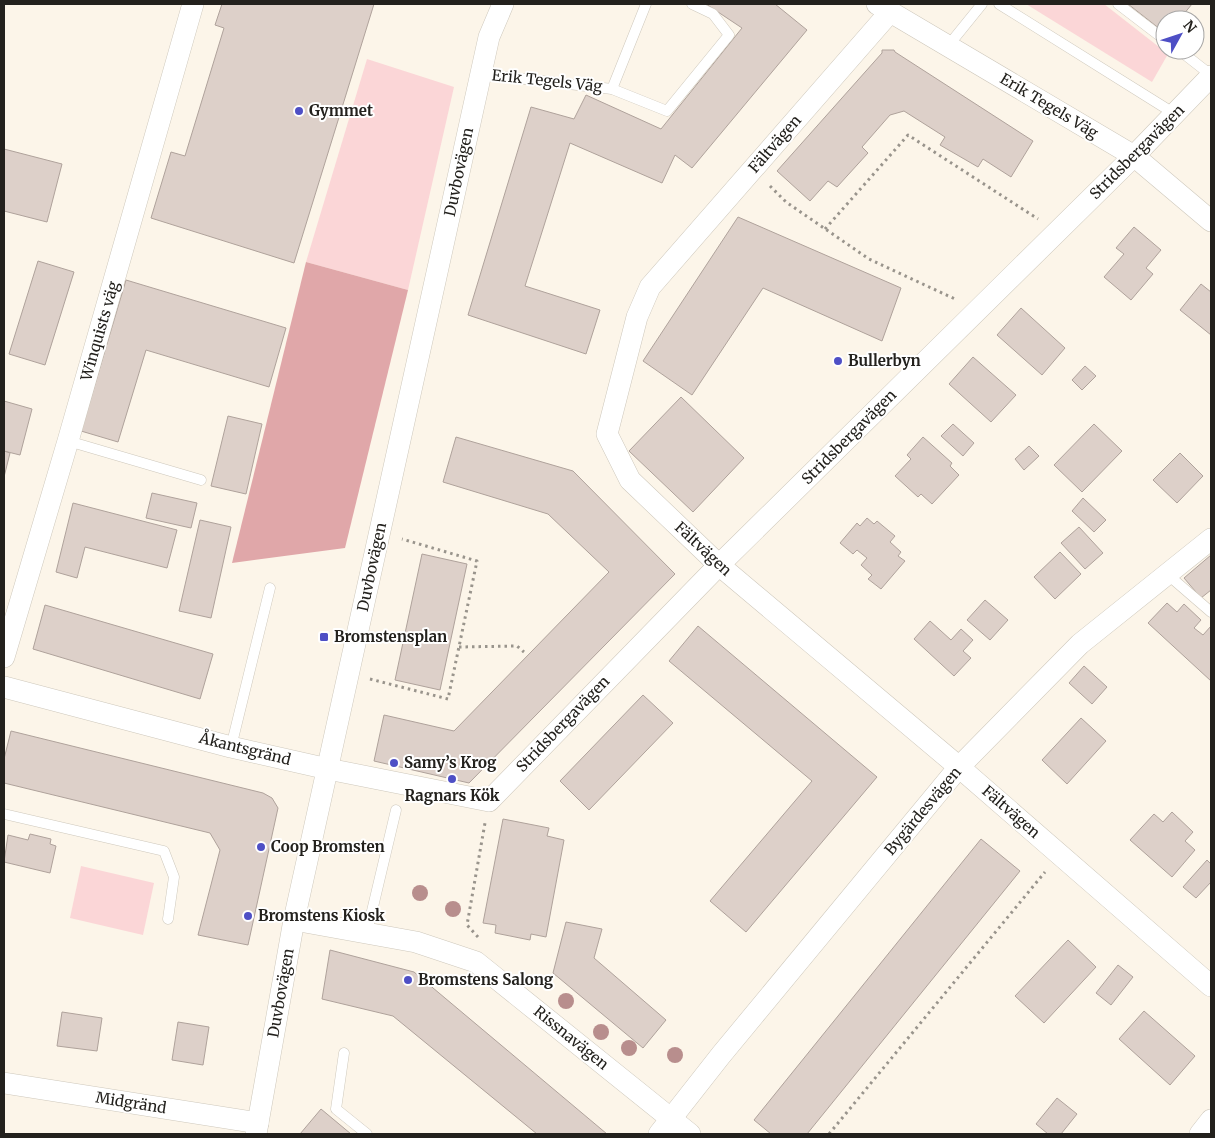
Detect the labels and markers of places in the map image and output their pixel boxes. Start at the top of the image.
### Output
place label: Gymmet [309,101,373,120]
marker: Gymmet [293,105,305,117]
place label: Bullerbyn [848,351,921,370]
marker: Bullerbyn [832,355,844,367]
place label: Bromstensplan [334,627,447,646]
marker: Bromstensplan [318,631,330,643]
place label: Samy’s Krog [404,753,497,772]
marker: Samy’s Krog [388,757,400,769]
marker: Ragnars Kök [446,773,458,785]
place label: Ragnars Kök [405,786,500,805]
place label: Coop Bromsten [271,837,385,856]
marker: Coop Bromsten [255,841,267,853]
place label: Bromstens Kiosk [258,906,385,925]
marker: Bromstens Kiosk [242,910,254,922]
place label: Bromstens Salong [418,970,554,989]
marker: Bromstens Salong [402,974,414,986]

